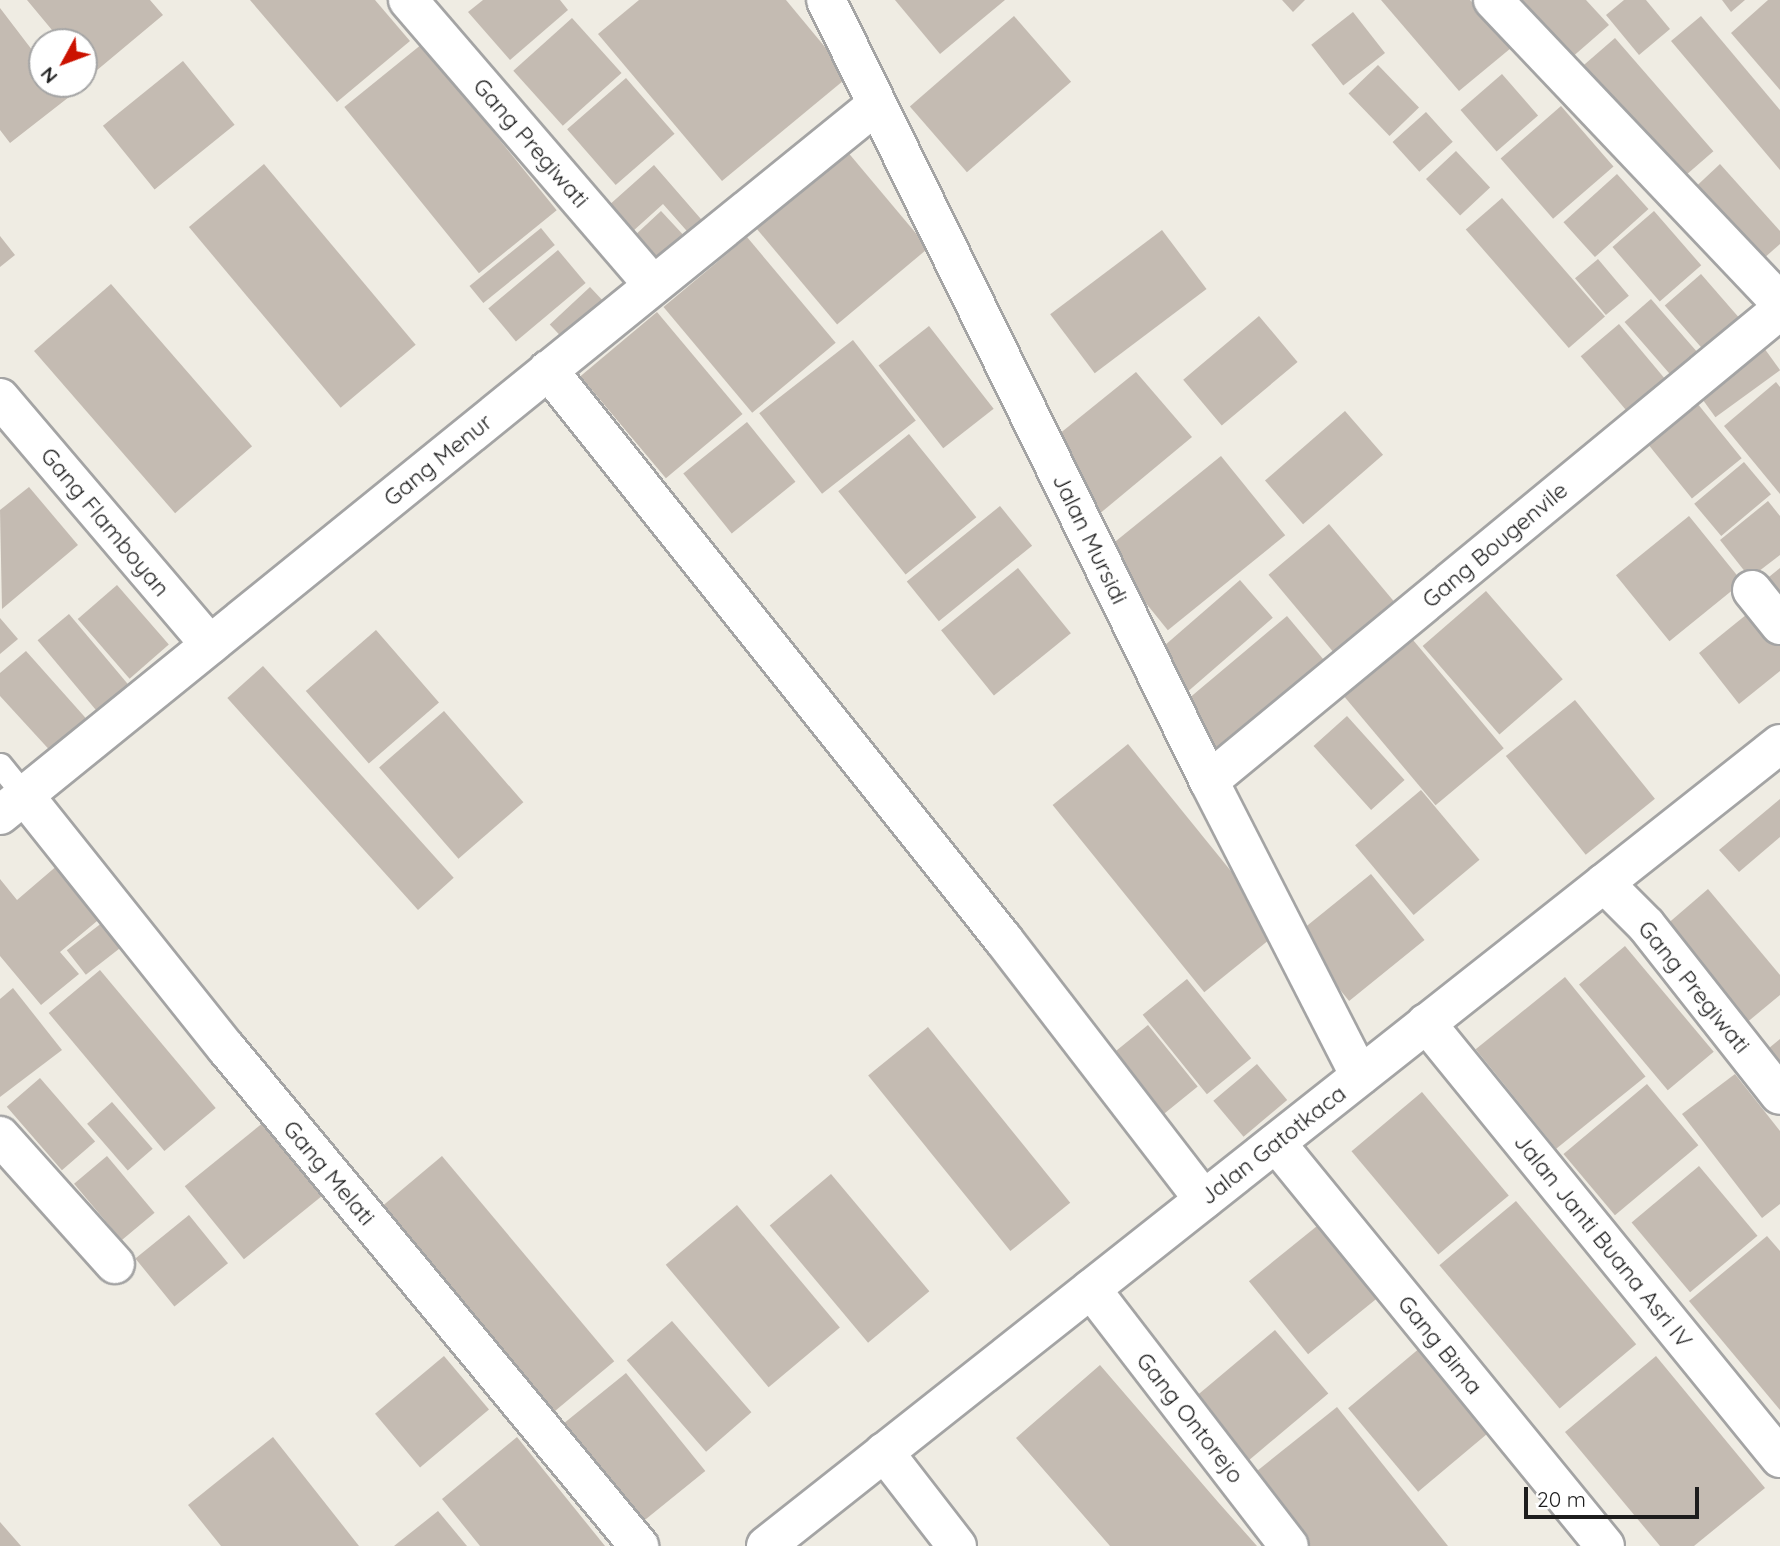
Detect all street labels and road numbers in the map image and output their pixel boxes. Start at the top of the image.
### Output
street label: Gang Pregiwati [467,73,595,213]
street label: Gang Menur [378,408,498,512]
street label: Gang Flamboyan [35,442,175,602]
street label: Jalan Mursidi [1047,469,1133,609]
street label: Gang Bougenvile [1417,476,1573,614]
street label: Gang Pregiwati [1632,915,1756,1059]
street label: Jalan Gatotkaca [1195,1079,1351,1211]
street label: Gang Melati [277,1115,381,1231]
street label: Jalan Janti Buana Asri IV [1508,1128,1698,1354]
street label: Gang Bima [1392,1290,1488,1400]
street label: Gang Ontorejo [1130,1347,1250,1489]

